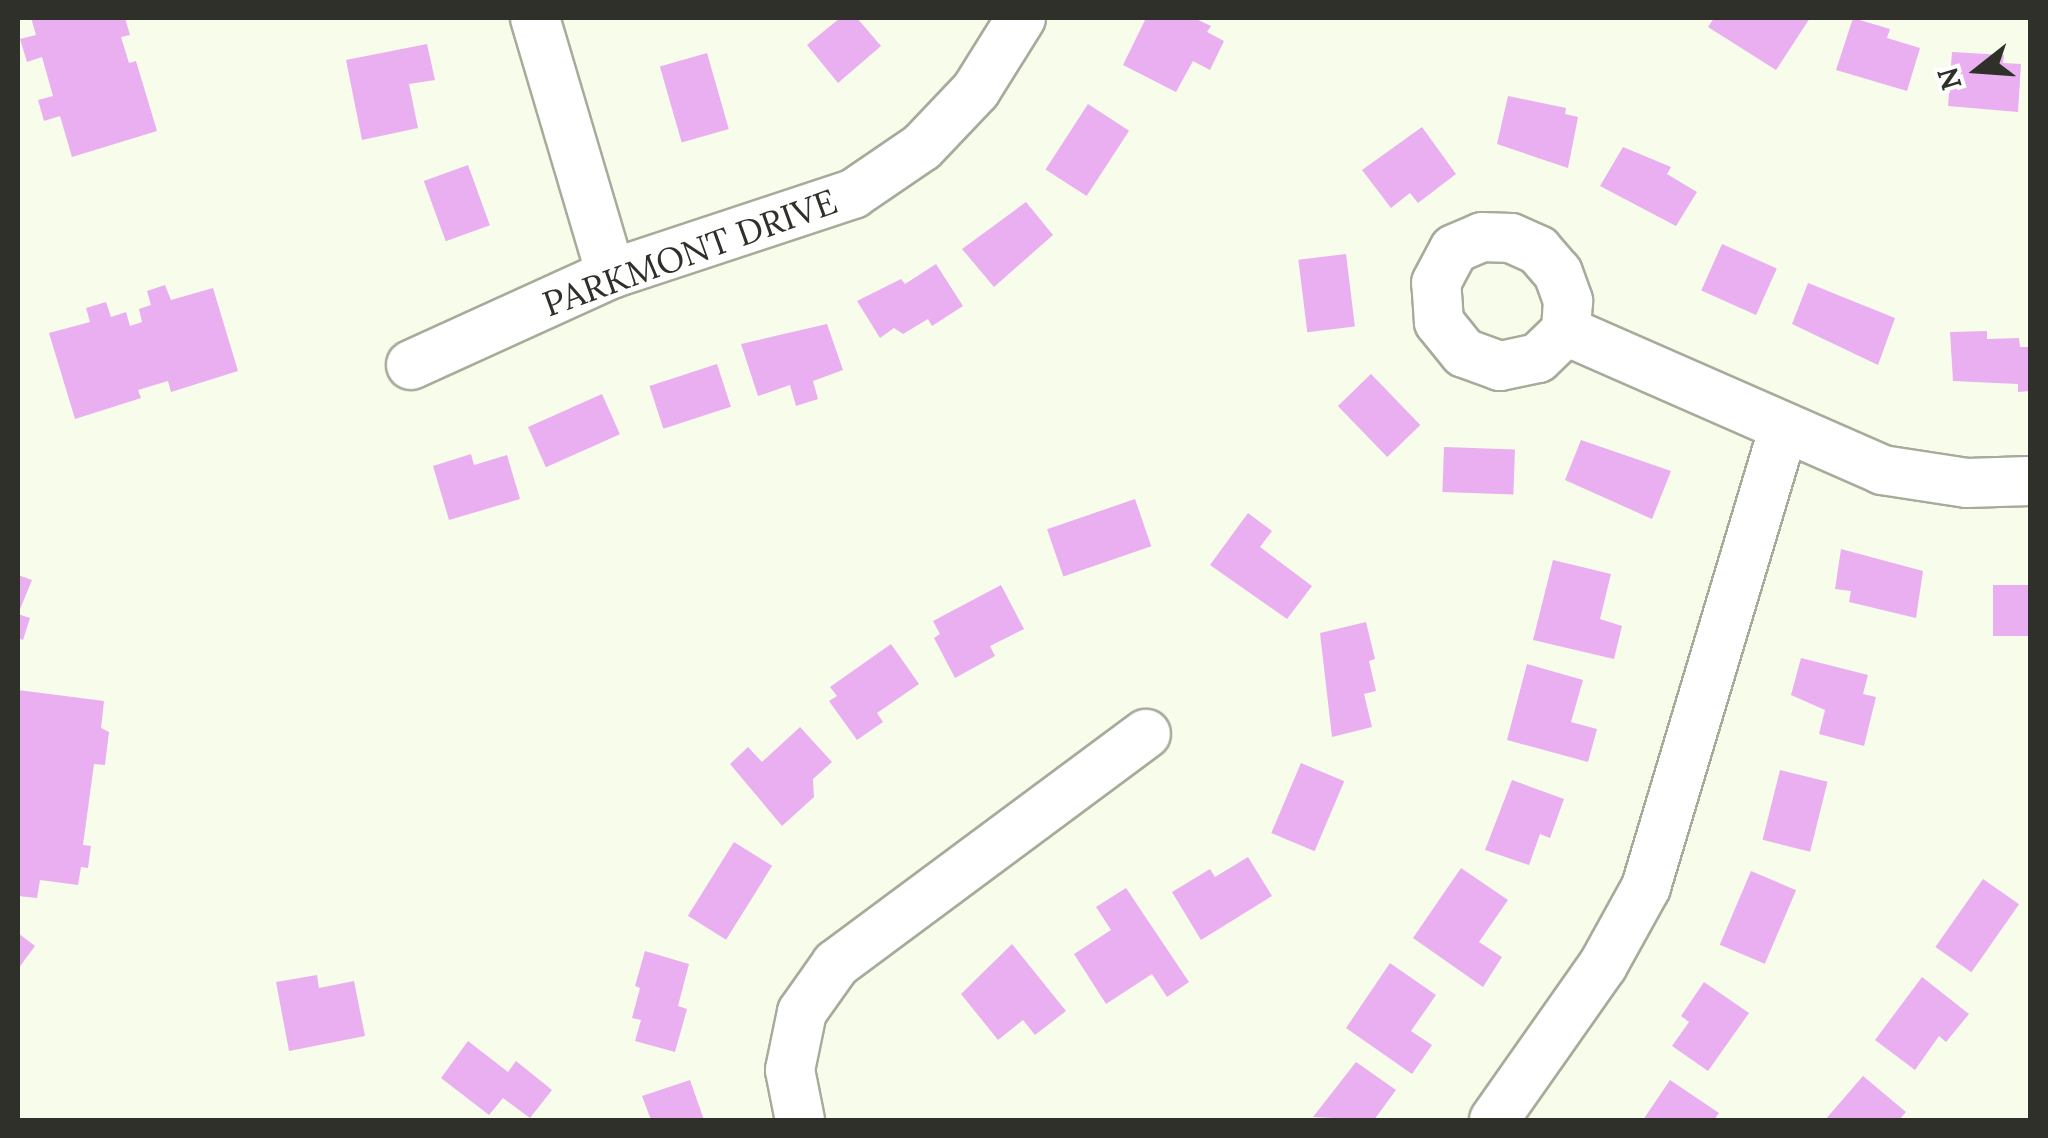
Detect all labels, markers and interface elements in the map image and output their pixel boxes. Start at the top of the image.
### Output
north arrow [1928,20,2028,120]
text: N [1929,63,1970,94]
street label: PARKMONT DRIVE [537,180,843,326]

